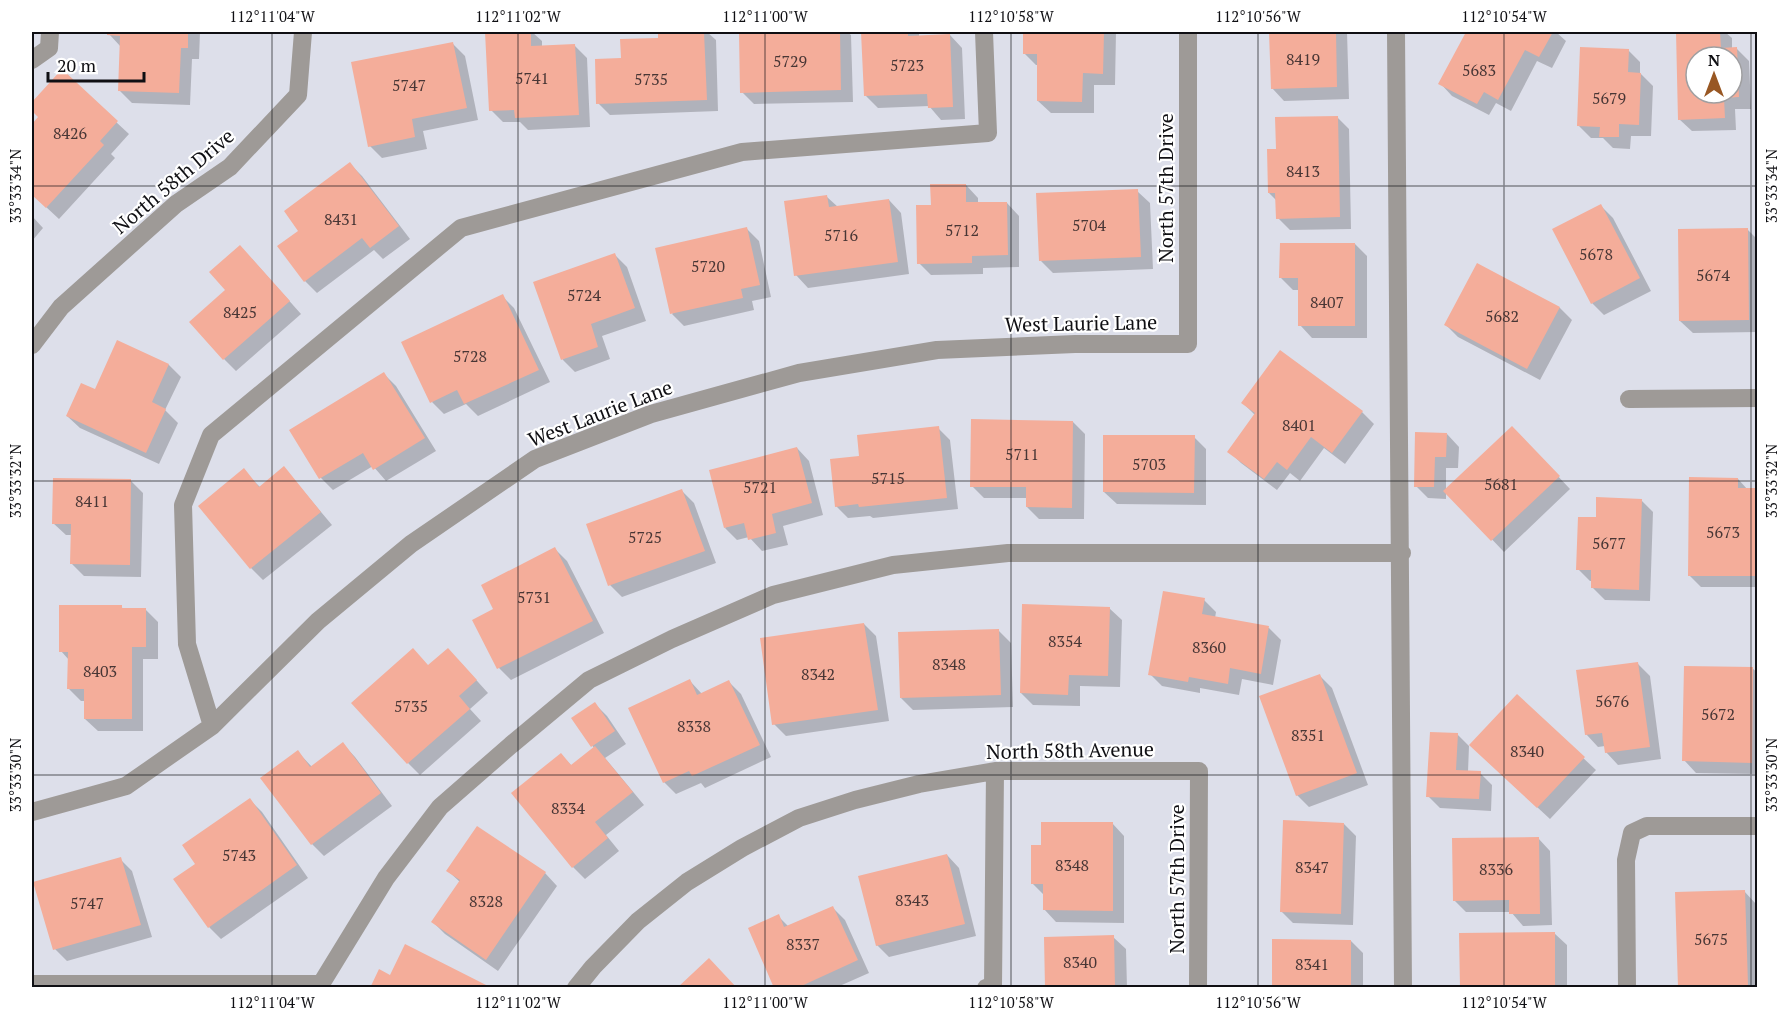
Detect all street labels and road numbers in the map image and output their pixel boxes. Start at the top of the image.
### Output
street label: North 57th Drive [1152,113,1179,263]
street label: North 58th Drive [107,122,239,240]
street label: West Laurie Lane [1004,308,1158,338]
street label: West Laurie Lane [524,373,676,453]
street label: North 58th Avenue [986,735,1154,765]
street label: North 57th Drive [1163,804,1190,954]

